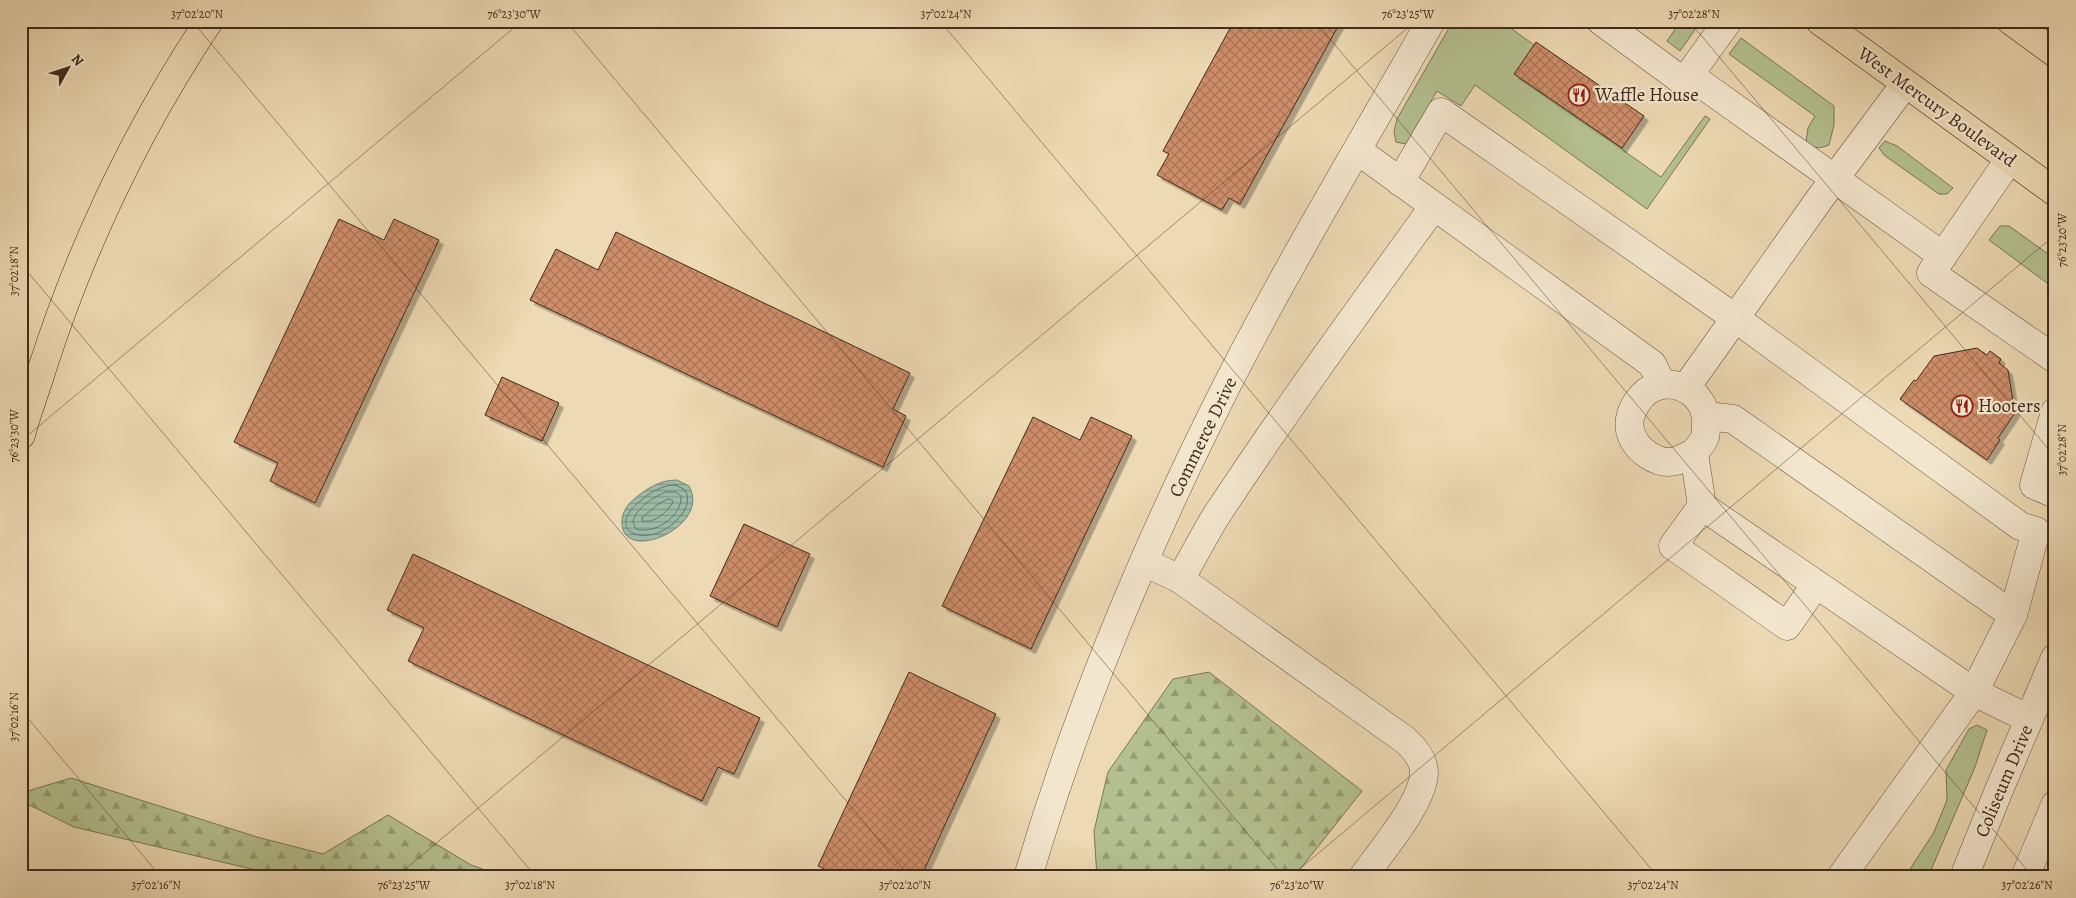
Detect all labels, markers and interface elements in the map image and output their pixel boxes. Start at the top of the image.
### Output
text: 37°02'20"N [171,6,223,22]
text: 76°23'30"W [487,6,541,22]
text: 37°02'24"N [920,6,972,22]
text: 76°23'25"W [1382,6,1435,22]
text: 37°02'28"N [1668,6,1720,22]
street label: West Mercury Boulevard [1852,40,2022,174]
north arrow [42,42,92,92]
text: N [67,50,88,70]
place label: Waffle House [1594,82,1699,108]
restaurant icon: Waffle House [1567,83,1591,107]
text: 76°23'20"W [2054,212,2070,267]
text: 37°02'18"N [6,246,22,296]
street label: Commerce Drive [1163,372,1243,502]
place label: Hooters [1978,393,2041,419]
restaurant icon: Hooters [1950,394,1974,418]
text: 76°23'30"W [6,409,22,463]
text: 37°02'28"N [2054,424,2070,476]
text: 37°02'16"N [6,692,22,742]
street label: Coliseum Drive [1969,721,2039,841]
text: 37°02'16"N [131,877,181,893]
text: 76°23'25"W [378,877,431,893]
text: 37°02'18"N [505,877,555,893]
text: 37°02'20"N [879,877,931,893]
text: 76°23'20"W [1270,877,1325,893]
text: 37°02'24"N [1627,877,1679,893]
text: 37°02'26"N [2001,877,2053,893]

